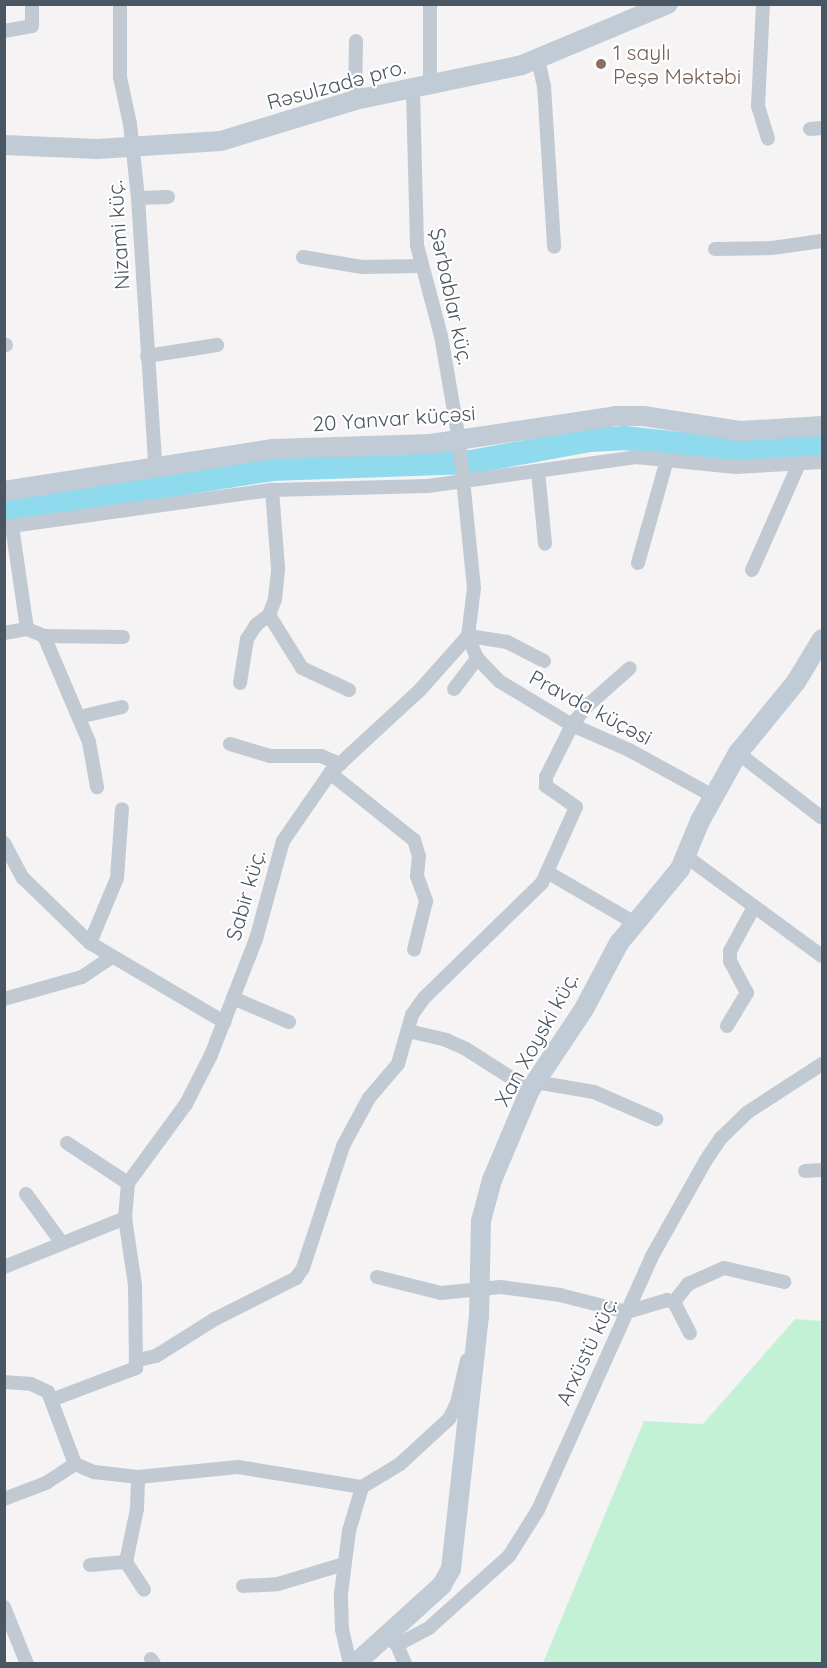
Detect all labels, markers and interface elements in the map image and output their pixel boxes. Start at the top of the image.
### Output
place label: 1 saylı Peşə Məktəbi [613,39,741,89]
street label: Rəsulzadə pro. [264,53,408,115]
marker: 1 saylı Peşə Məktəbi [594,57,608,71]
street label: Nizami küç. [102,179,134,291]
street label: Şərbablar küç. [425,225,479,367]
street label: 20 Yanvar küçəsi [312,400,476,436]
street label: Pravda küçəsi [525,664,657,750]
street label: Sabir küç. [220,847,270,943]
street label: Xan Xoyski küç. [489,968,583,1110]
street label: Arxüstü küç. [550,1293,622,1409]

